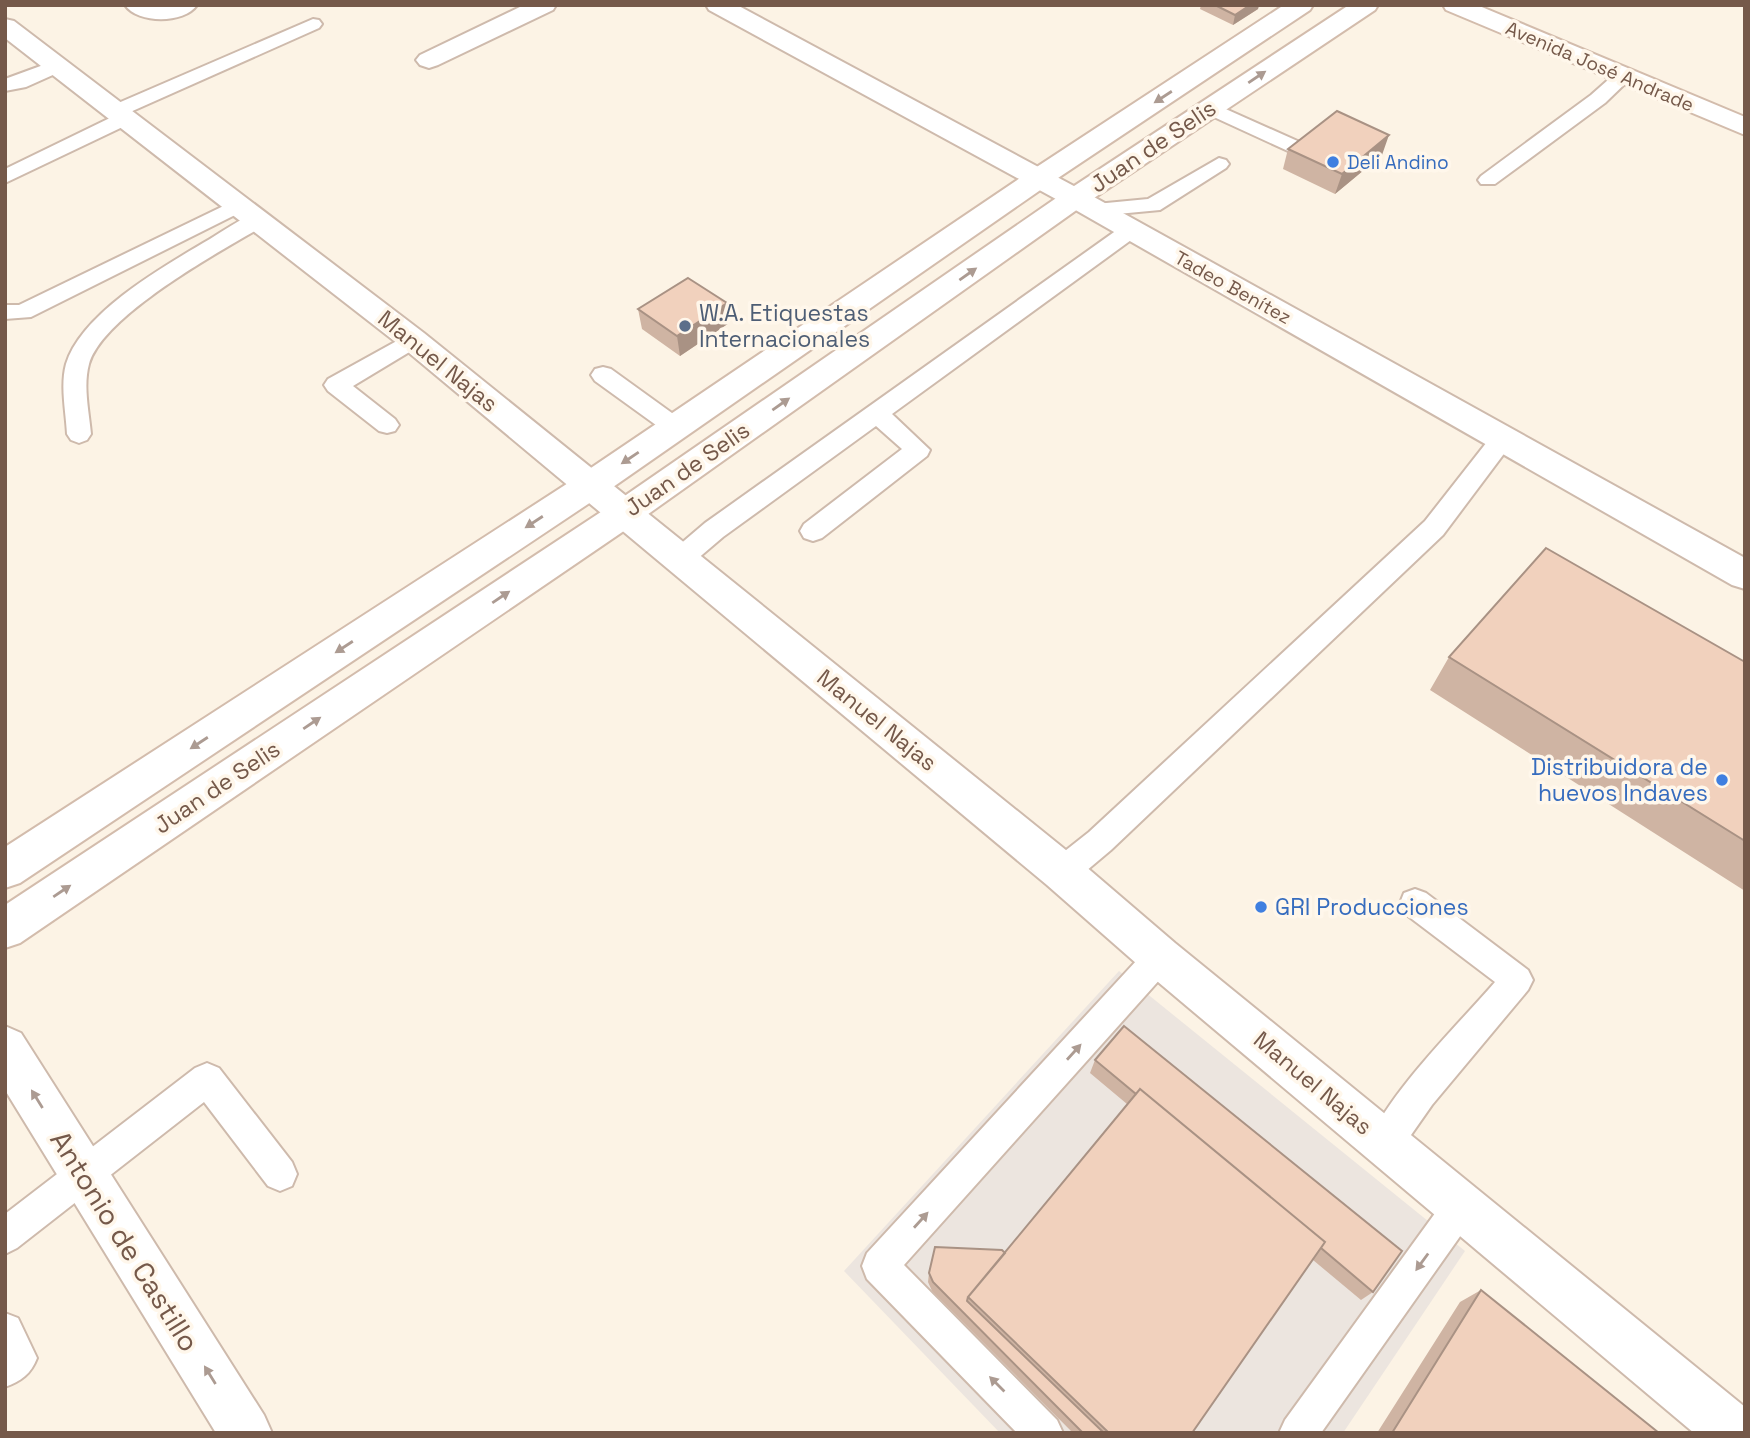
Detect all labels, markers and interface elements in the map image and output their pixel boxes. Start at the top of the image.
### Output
street label: Avenida José Andrade [1502,15,1698,117]
one-way arrow [1248,71,1267,84]
one-way arrow [1153,90,1172,103]
street label: Juan de Selis [1084,93,1222,199]
place label: Deli Andino [1347,150,1449,175]
marker: Deli Andino [1325,154,1341,170]
street label: Tadeo Benítez [1170,245,1295,330]
one-way arrow [959,267,977,281]
place label: W.A. Etiquestas Internacionales [699,298,870,354]
street label: Manuel Najas [372,303,504,419]
marker: W.A. Etiquestas Internacionales [677,318,693,334]
one-way arrow [772,397,790,411]
street label: Juan de Selis [619,415,755,523]
one-way arrow [620,451,639,464]
one-way arrow [524,515,543,528]
one-way arrow [491,590,510,603]
one-way arrow [334,641,353,654]
street label: Manuel Najas [811,662,943,778]
one-way arrow [302,717,322,730]
street label: Juan de Selis [148,734,286,840]
one-way arrow [189,736,208,749]
place label: Distribuidora de huevos Indaves [1531,752,1708,808]
marker: Distribuidora de huevos Indaves [1714,772,1730,788]
one-way arrow [53,884,71,898]
place label: GRI Producciones [1275,892,1469,922]
marker: GRI Producciones [1253,899,1269,915]
street label: Manuel Najas [1248,1025,1378,1141]
one-way arrow [1066,1043,1082,1061]
one-way arrow [30,1089,43,1109]
street label: Antonio de Castillo [43,1124,207,1358]
one-way arrow [913,1211,929,1229]
one-way arrow [1415,1253,1429,1271]
one-way arrow [203,1365,216,1385]
one-way arrow [989,1376,1005,1393]

